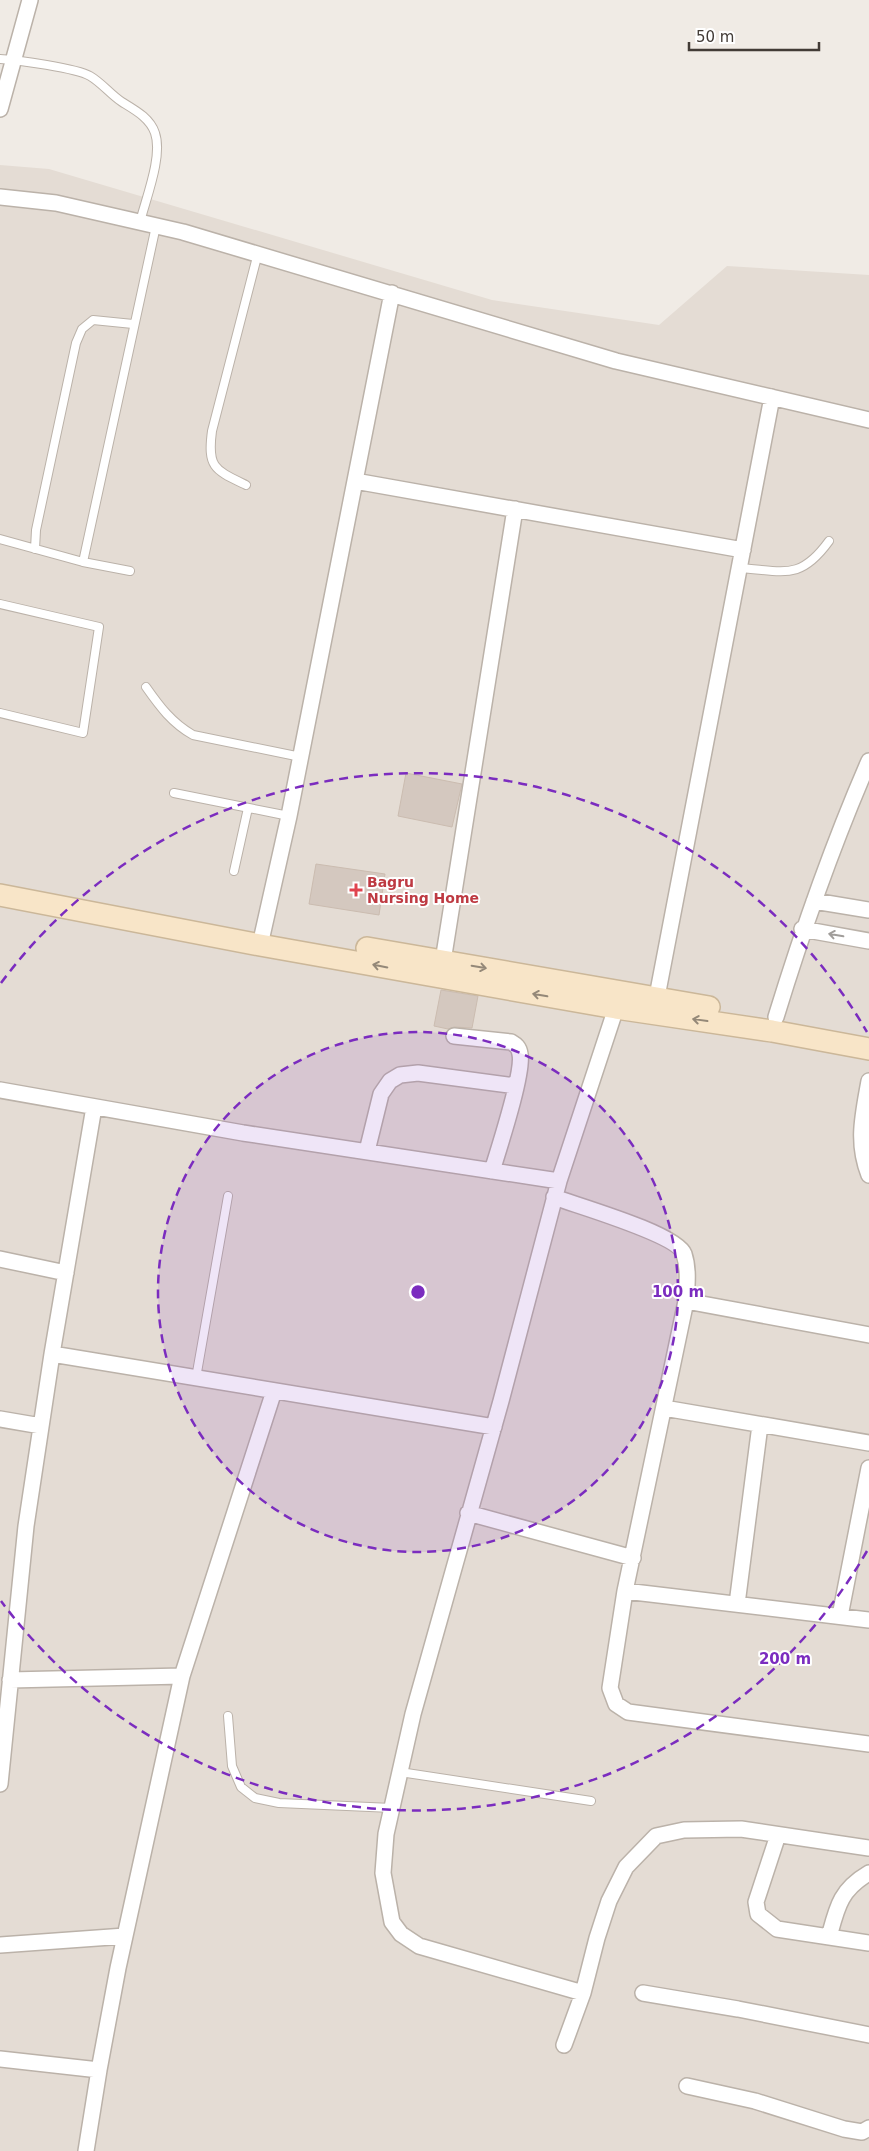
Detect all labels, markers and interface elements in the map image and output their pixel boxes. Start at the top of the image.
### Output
scale bar [689,20,819,52]
text: 50 m [696,28,734,46]
place label: Bagru Nursing Home [367,874,479,906]
marker: Bagru Nursing Home [349,883,363,897]
one-way arrow [828,930,844,940]
one-way arrow [372,960,388,970]
one-way arrow [470,963,486,973]
one-way arrow [532,989,548,999]
one-way arrow [693,1015,709,1025]
centre of rings [409,1283,427,1301]
text: 100 m [652,1283,704,1301]
text: 200 m [759,1650,811,1668]

